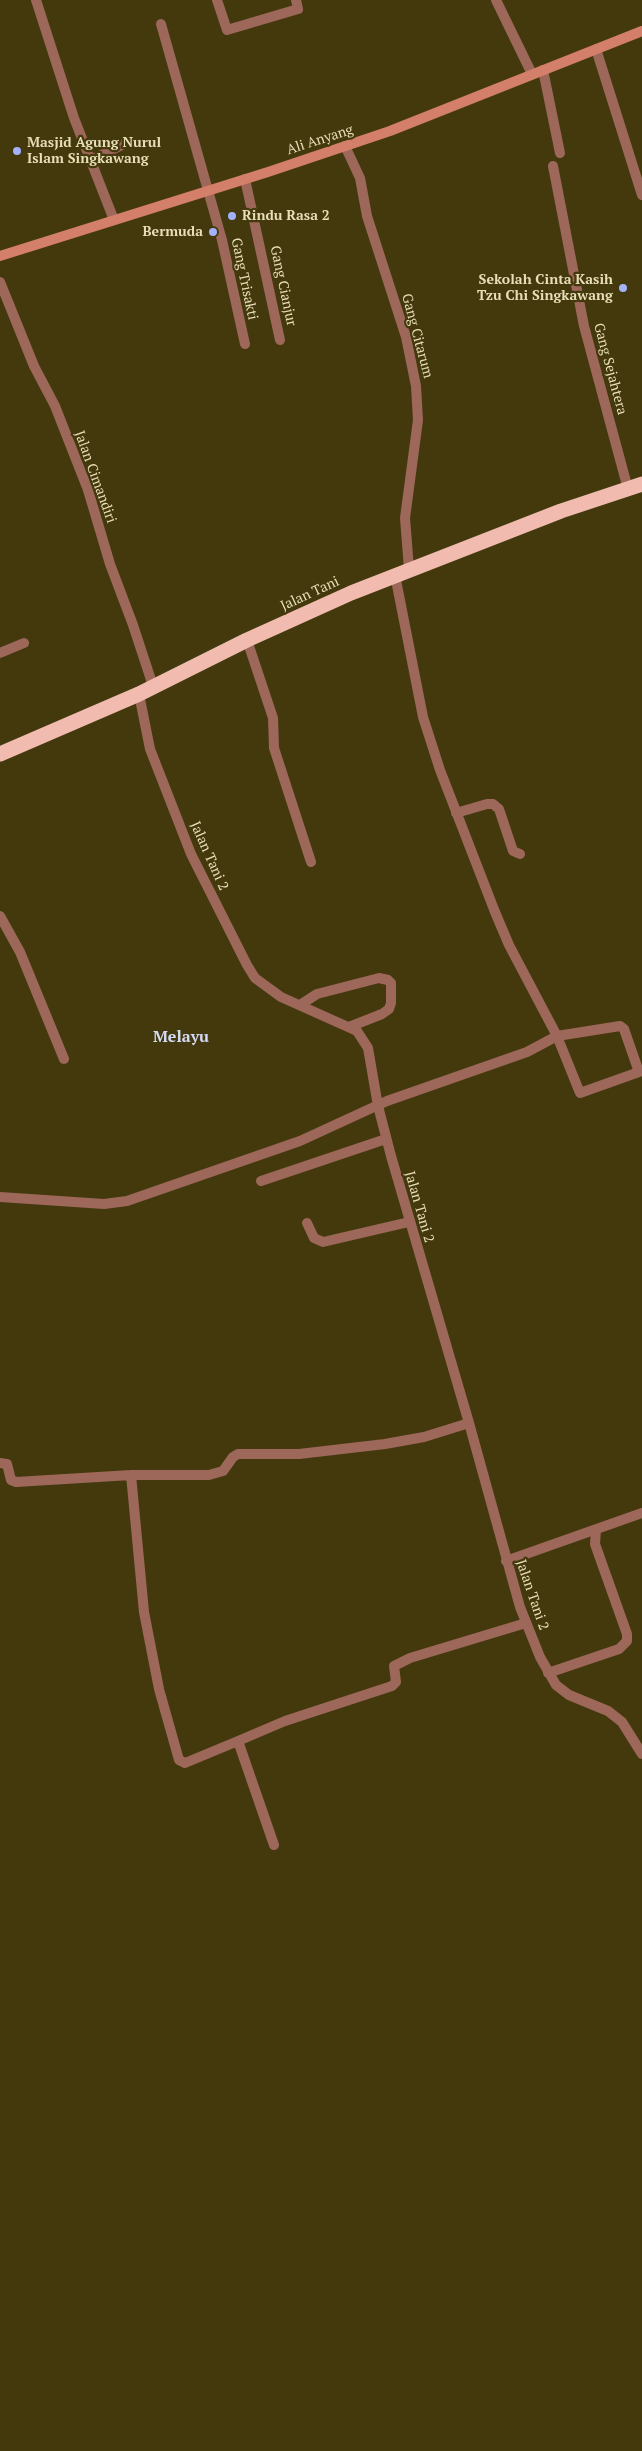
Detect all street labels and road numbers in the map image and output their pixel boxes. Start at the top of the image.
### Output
street label: Ali Anyang [285,121,355,159]
street label: Gang Trisakti [227,236,261,322]
street label: Gang Cianjur [266,244,300,328]
street label: Gang Citarum [398,292,436,380]
street label: Gang Sejahtera [590,321,630,417]
street label: Jalan Cimandiri [70,428,120,526]
street label: Jalan Tani [278,573,342,615]
street label: Jalan Tani 2 [186,819,232,893]
street label: Jalan Tani 2 [401,1169,437,1245]
street label: Jalan Tani 2 [512,1557,552,1633]

